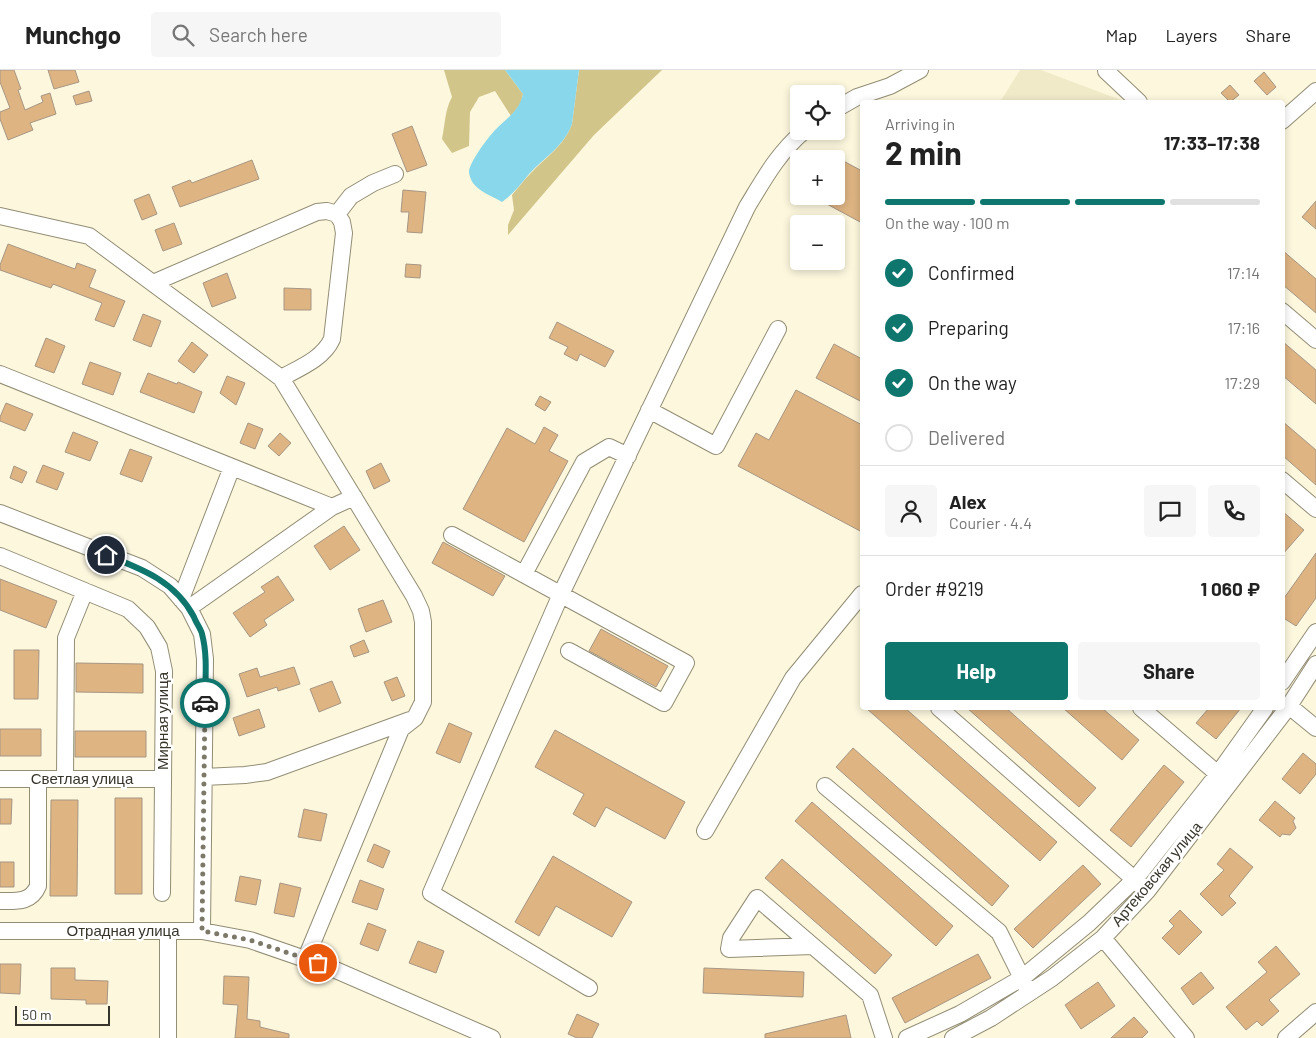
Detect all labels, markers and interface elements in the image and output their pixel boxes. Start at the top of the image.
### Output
search box [151,12,501,57]
text: Munchgo [25,20,121,49]
icon: search [169,21,197,49]
text: Search here [209,23,308,46]
text: Map [1105,24,1137,46]
text: Layers [1165,24,1218,46]
text: Share [1246,24,1291,46]
map controls [790,85,845,270]
button: locate [790,85,845,140]
text: Arriving in [885,114,955,133]
text: 17:33–17:38 [1164,131,1260,154]
text: 2 min [885,133,962,171]
button: + [790,150,845,205]
text: On the way · 100 m [885,213,1010,232]
button: − [790,215,845,270]
icon: check [885,259,913,287]
text: Confirmed [928,261,1015,284]
text: 17:14 [1227,263,1260,282]
icon: check [885,314,913,342]
text: Preparing [928,316,1009,339]
text: 17:16 [1228,318,1260,337]
icon: check [885,369,913,397]
text: On the way [928,371,1017,394]
text: 17:29 [1224,373,1260,392]
text: Delivered [928,426,1005,449]
button: person [885,485,937,537]
button: chat [1144,485,1196,537]
button: phone [1208,485,1260,537]
text: Alex [949,490,987,513]
text: Courier · 4.4 [949,513,1032,532]
pin [85,534,127,576]
icon: home [92,541,120,569]
text: Order #9219 [885,577,984,600]
text: 1 060 ₽ [1200,577,1260,600]
button: Help [885,642,1068,700]
button: Share [1078,642,1260,700]
street label: Мирная улица [153,671,171,770]
courier [180,678,230,728]
icon: car [191,689,219,717]
street label: Светлая улица [31,769,134,787]
street label: Артековская улица [1107,817,1206,929]
street label: Отрадная улица [67,921,180,939]
pin [297,942,339,984]
icon: bag [304,949,332,977]
scale bar [15,1003,110,1026]
text: 50 m [22,1006,51,1023]

